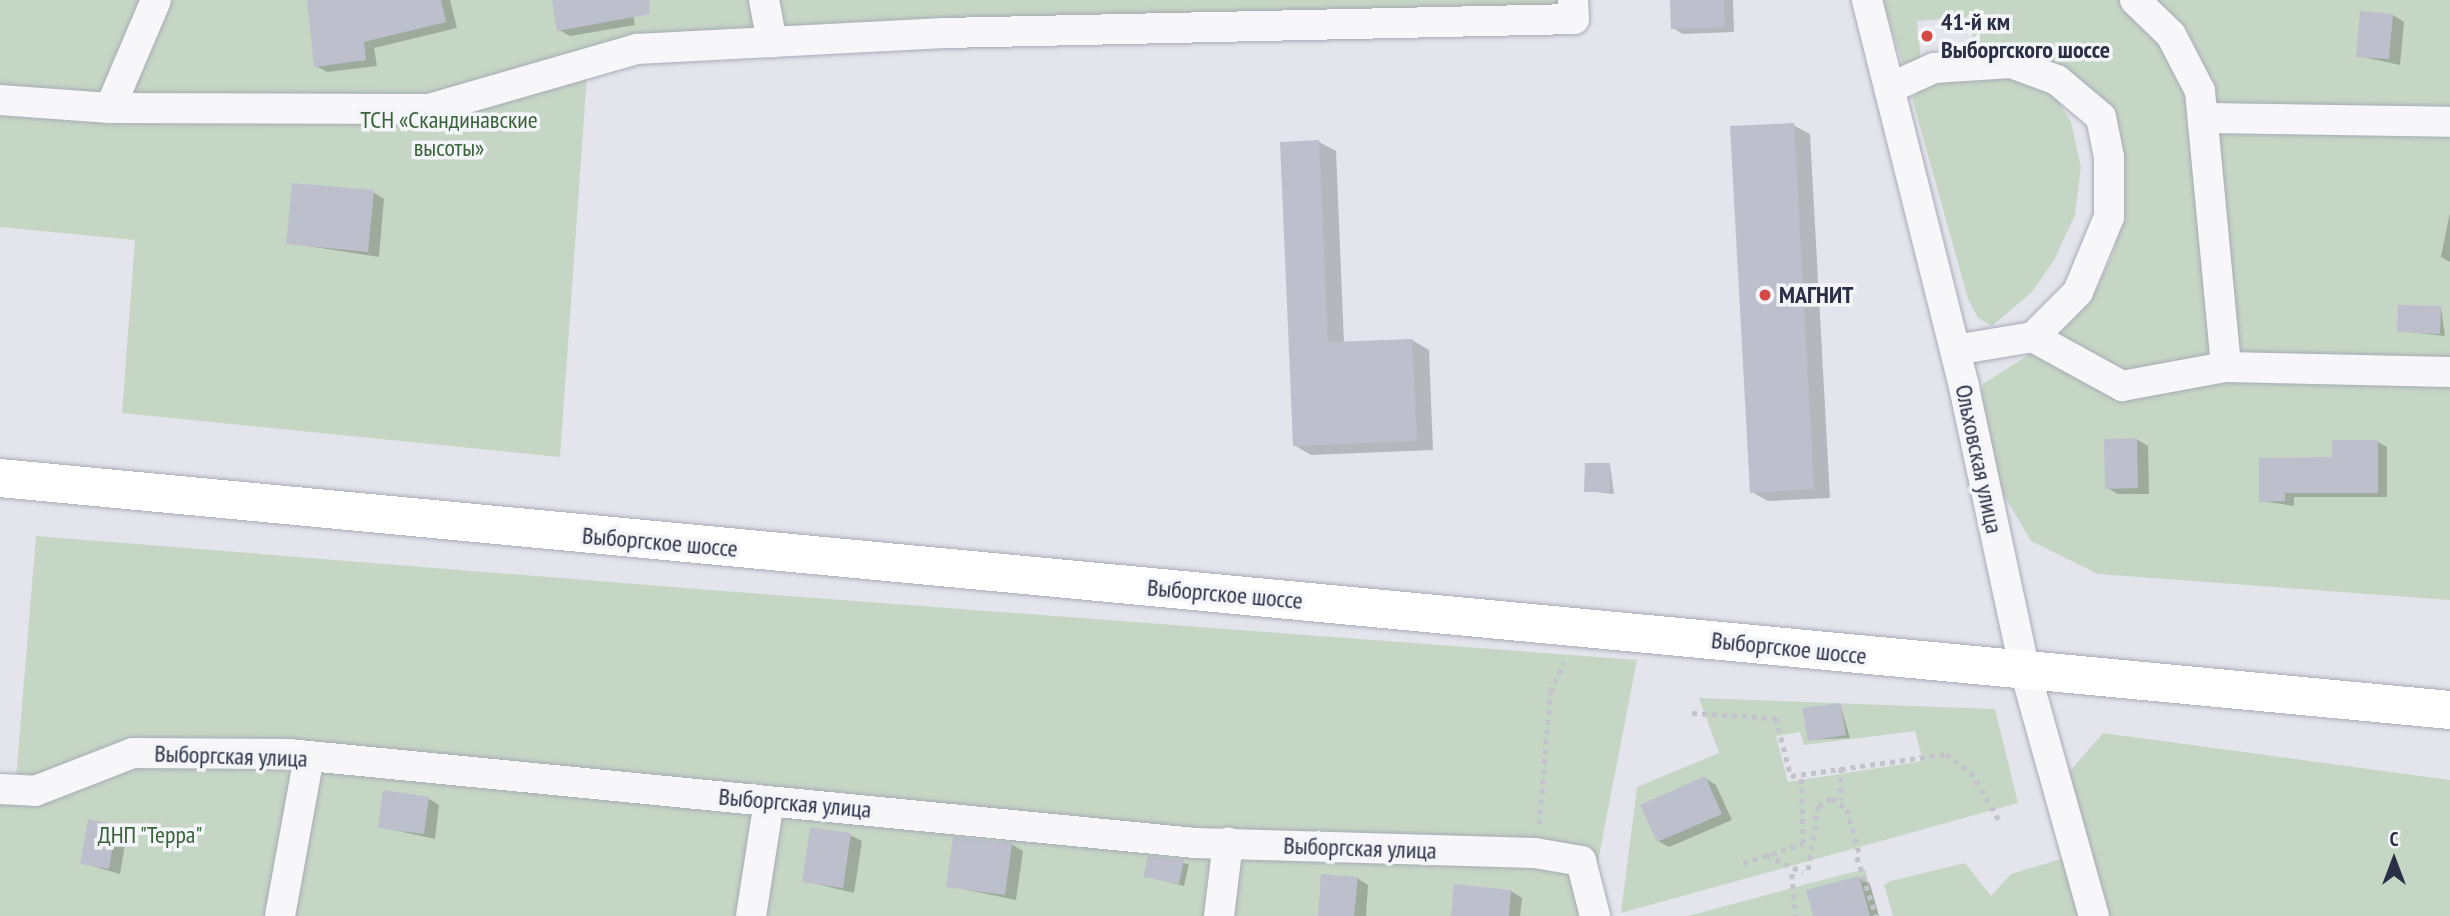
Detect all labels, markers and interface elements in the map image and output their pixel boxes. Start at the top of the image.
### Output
place label: 41-й км Выборгского шоссе [1941,8,2110,64]
marker: 41-й км Выборгского шоссе [1919,28,1935,44]
park label: ТСН «Скандинавские высоты» [360,106,538,162]
place label: МАГНИТ [1779,281,1853,309]
marker: МАГНИТ [1757,287,1773,303]
street label: Ольховская улица [1949,382,2009,536]
street label: Выборгское шоссе [581,521,739,563]
street label: Выборгское шоссе [1146,573,1304,615]
street label: Выборгское шоссе [1710,626,1868,670]
street label: Выборгская улица [154,739,308,773]
street label: Выборгская улица [717,782,873,824]
park label: ДНП "Терра" [97,821,203,849]
north arrow [2359,825,2429,895]
text: С [2390,827,2398,851]
street label: Выборгская улица [1283,831,1437,865]

